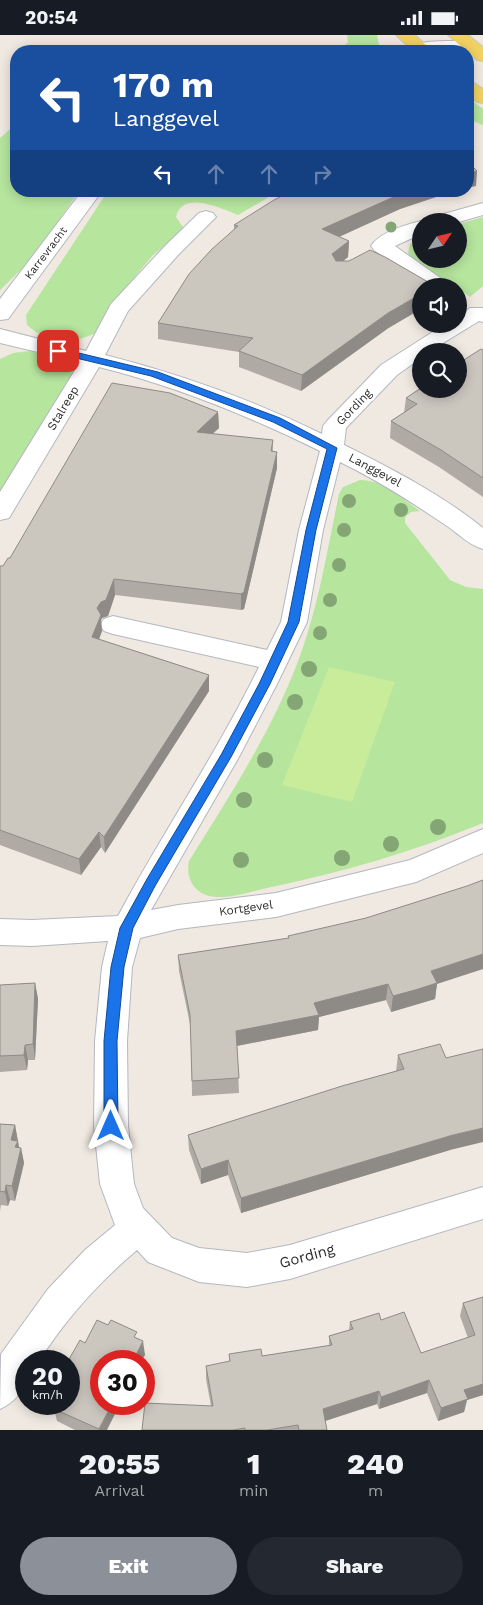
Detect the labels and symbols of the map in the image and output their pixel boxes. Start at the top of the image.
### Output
north arrow [412,213,468,267]
street label: Karrevracht [22,224,70,282]
pin [37,330,79,372]
street label: Stalreep [44,383,82,433]
street label: Gording [333,385,375,428]
street label: Langgevel [346,450,404,490]
street label: Kortgevel [218,897,274,919]
position arrow [84,1099,136,1151]
street label: Gording [277,1240,337,1272]
speed limit sign: 30 [90,1350,155,1415]

